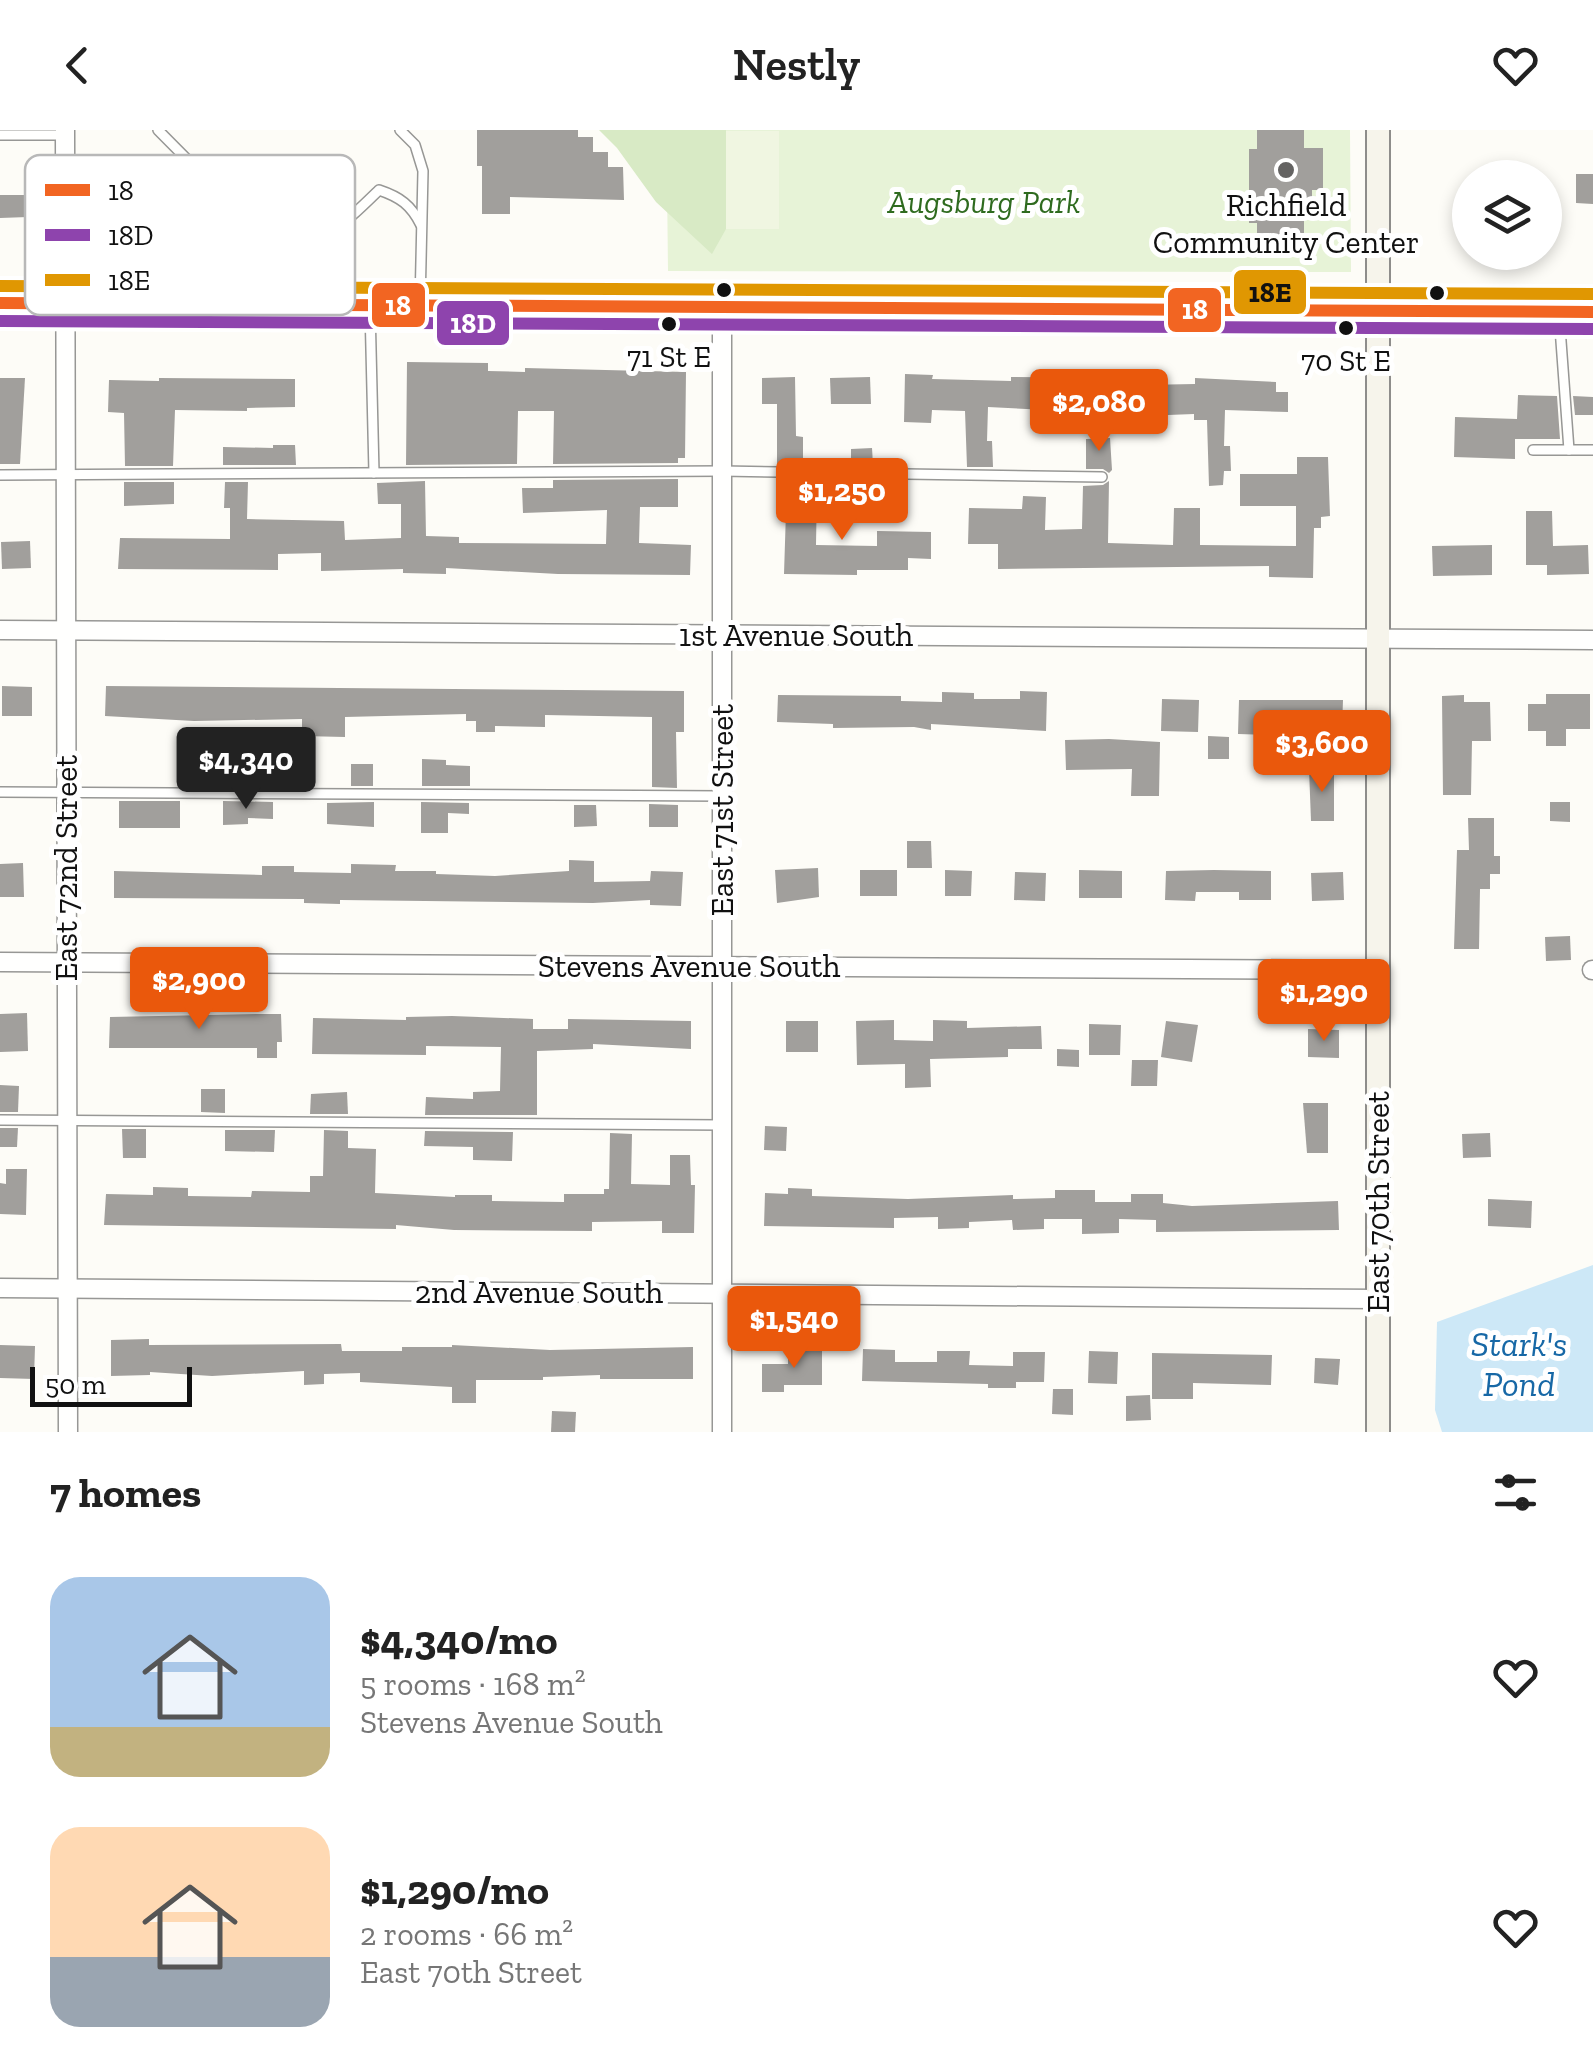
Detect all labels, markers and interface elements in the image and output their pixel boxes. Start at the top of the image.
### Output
icon: back [50,38,105,93]
text: Nestly [733,38,860,92]
icon: heart [1488,38,1543,93]
legend [25,155,355,315]
marker: Richfield Community Center [1275,159,1297,181]
map controls [1452,160,1562,270]
button: layers [1452,160,1562,270]
text: 18 [108,174,134,207]
park label: Augsburg Park [887,183,1080,221]
place label: Richfield Community Center [1153,186,1419,261]
text: 18D [108,219,154,252]
text: 18E [108,264,150,297]
line badge: 18E [1232,268,1308,316]
text: 18E [1248,276,1292,309]
unlabelled marker [714,280,734,300]
line badge: 18 [370,281,427,329]
unlabelled marker [1427,283,1447,303]
line badge: 18 [1166,286,1223,334]
text: 18 [385,289,411,322]
text: 18 [1182,293,1208,326]
line badge: 18D [435,299,511,347]
text: 18D [450,307,496,340]
marker: 71 St E [659,314,679,334]
marker: 70 St E [1336,318,1356,338]
place label: 71 St E [627,339,711,375]
place label: 70 St E [1301,343,1391,379]
pin: $2,080 [1018,369,1180,454]
text: $2,080 [1052,382,1146,420]
pin: $1,250 [761,458,923,543]
text: $1,250 [798,471,886,509]
street label: 1st Avenue South [679,616,913,654]
street label: East 71st Street [703,704,741,916]
pin: $3,600 [1241,710,1403,795]
text: $3,600 [1275,723,1369,761]
pin: $4,340 [165,727,327,812]
text: $4,340 [199,740,293,778]
street label: East 72nd Street [47,755,85,981]
pin: $2,900 [118,947,280,1032]
street label: Stevens Avenue South [538,947,840,985]
pin: $1,290 [1243,959,1405,1044]
text: $2,900 [152,960,246,998]
text: $1,290 [1280,972,1368,1010]
street label: East 70th Street [1359,1091,1397,1313]
street label: 2nd Avenue South [415,1273,663,1311]
pin: $1,540 [713,1286,875,1371]
text: $1,540 [749,1299,839,1337]
water label: Stark's Pond [1471,1323,1567,1405]
scale bar [30,1362,192,1406]
text: 50 m [45,1368,106,1401]
icon: filters [1488,1465,1543,1520]
text: 7 homes [50,1467,201,1518]
text: $4,340/mo [360,1614,557,1665]
icon: home [130,1617,250,1737]
icon: heart [1488,1650,1543,1705]
text: 5 rooms · 168 m² [360,1665,586,1703]
text: Stevens Avenue South [360,1703,663,1741]
text: $1,290/mo [360,1864,549,1915]
icon: home [130,1867,250,1987]
icon: heart [1488,1900,1543,1955]
text: 2 rooms · 66 m² [360,1915,573,1953]
text: East 70th Street [360,1953,582,1991]

